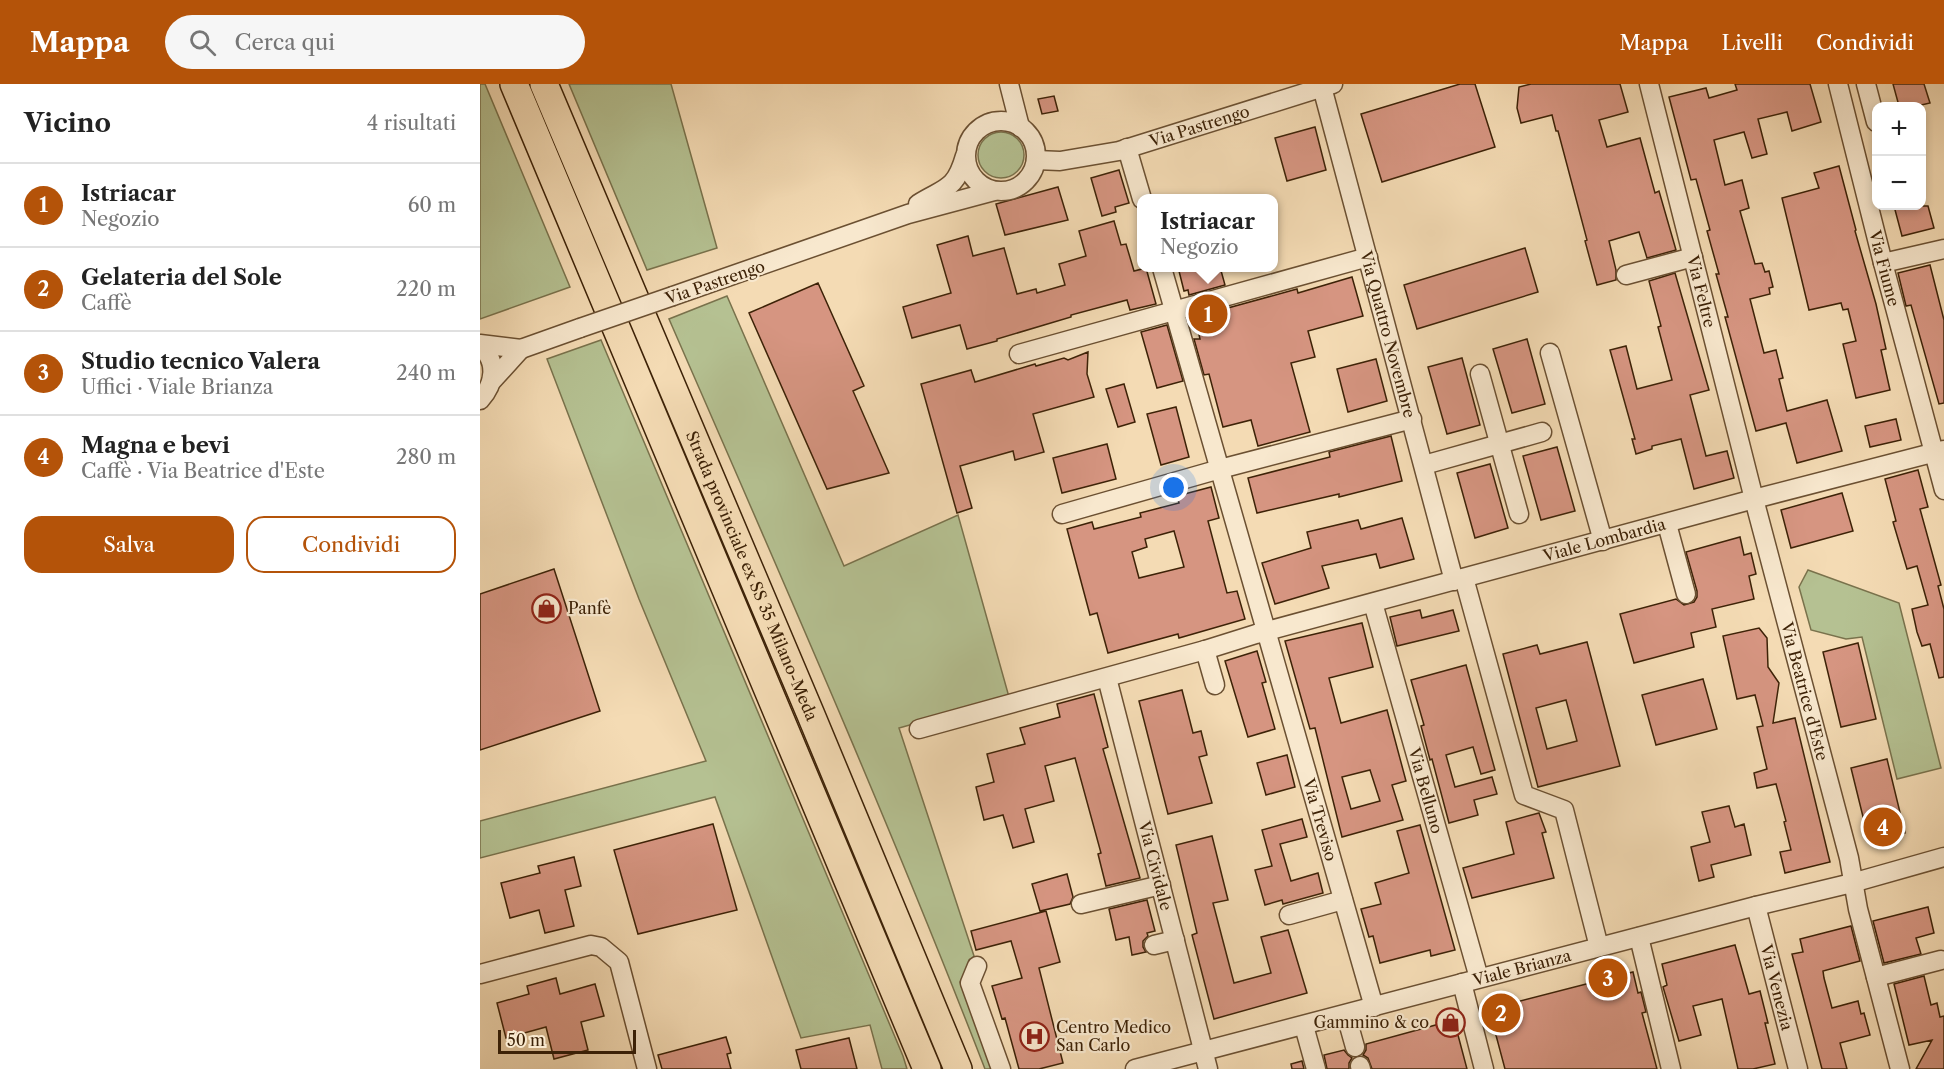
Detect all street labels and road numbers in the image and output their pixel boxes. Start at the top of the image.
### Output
street label: Via Pastrengo [1146,101,1252,151]
street label: Via Fiume [1865,227,1904,308]
street label: Via Quattro Novembre [1356,248,1420,420]
street label: Via Feltre [1683,252,1720,330]
street label: Via Pastrengo [662,256,768,309]
street label: Strada provinciale ex SS 35 Milano-Meda [682,428,822,724]
street label: Viale Lombardia [1540,513,1668,566]
street label: Via Beatrice d'Este [1777,619,1833,763]
street label: Via Belluno [1404,744,1448,836]
street label: Via Treviso [1299,775,1342,864]
street label: Via Cividale [1134,818,1177,913]
street label: Via Venezia [1756,941,1798,1033]
street label: Viale Brianza [1470,945,1574,990]

